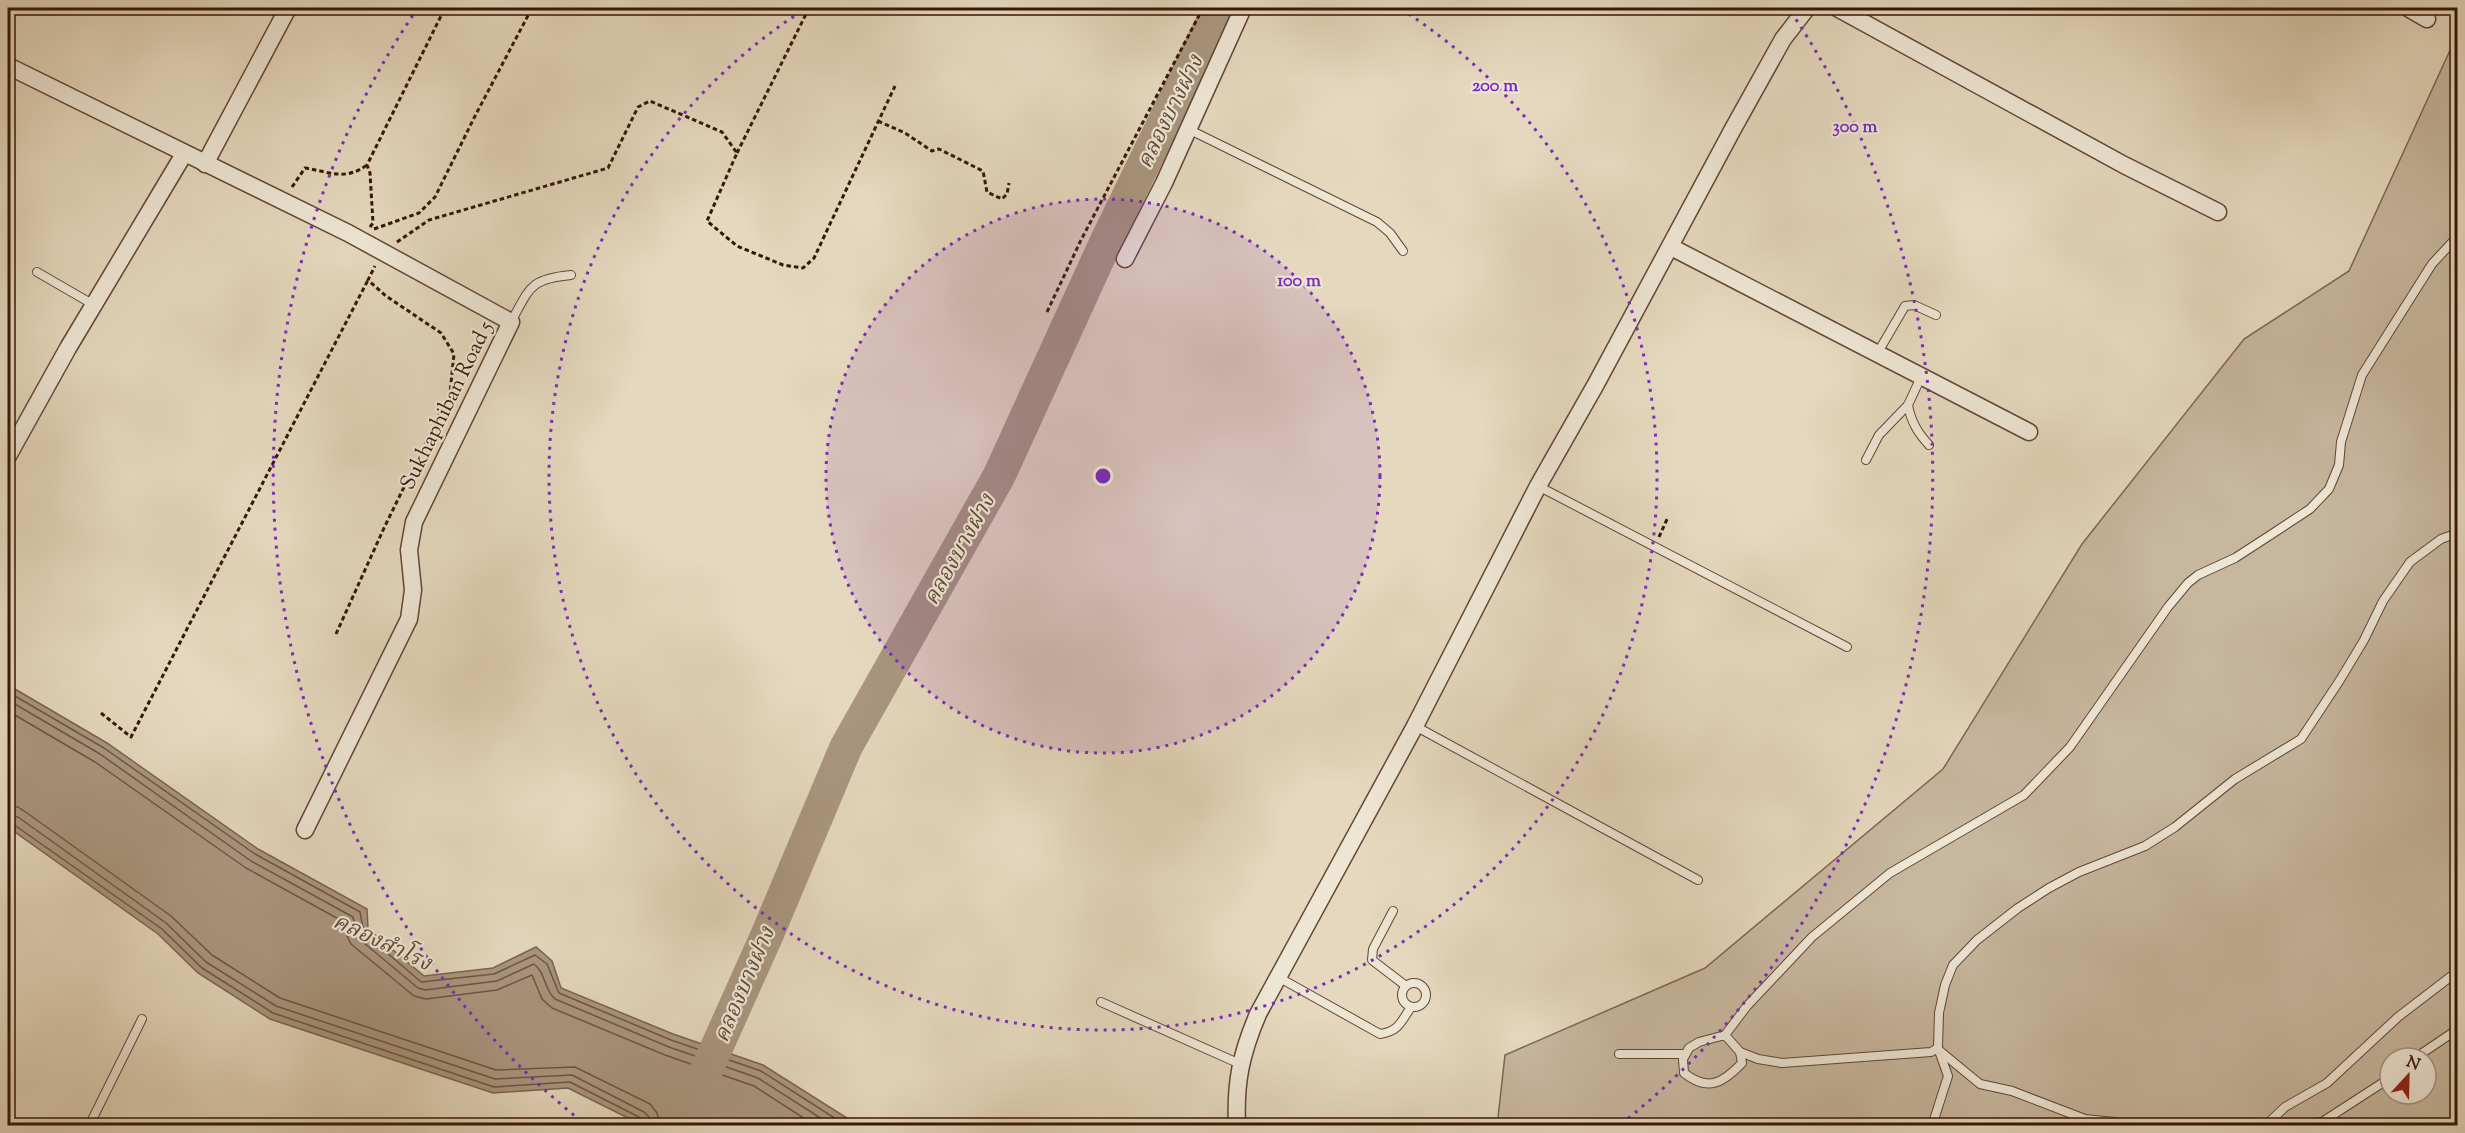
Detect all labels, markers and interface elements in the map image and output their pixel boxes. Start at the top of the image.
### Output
water label: คลองบางฝาง [1130,49,1213,175]
text: 200 m [1472,74,1518,100]
text: 300 m [1833,115,1878,141]
text: 100 m [1277,269,1321,295]
street label: Sukhaphiban Road 5 [394,316,502,495]
centre of rings [1093,466,1113,486]
water label: คลองบางฝาง [917,488,1005,612]
water label: คลองสำโรง [327,905,438,981]
water label: คลองบางฝาง [707,921,785,1048]
north arrow [2378,1046,2438,1106]
text: N [2402,1051,2423,1078]

